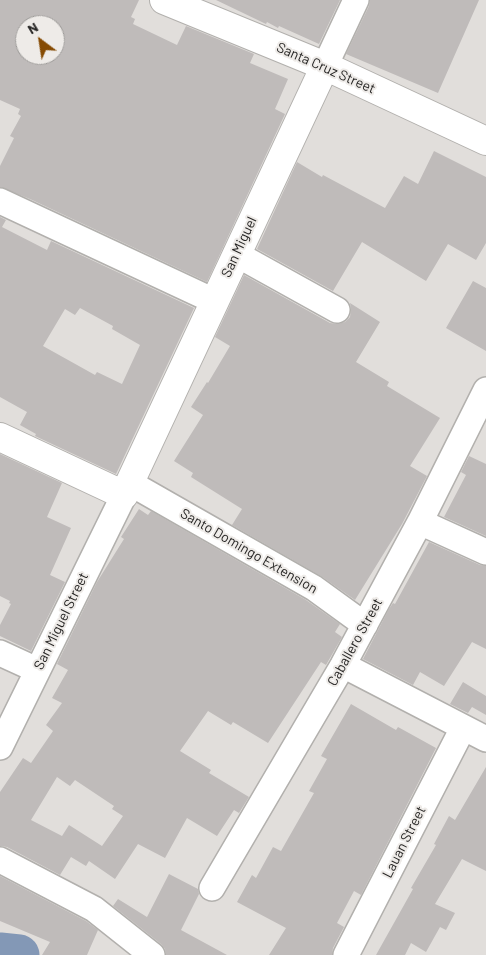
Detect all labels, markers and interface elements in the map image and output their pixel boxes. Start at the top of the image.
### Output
north arrow [15,15,65,65]
text: N [24,18,41,37]
street label: Santa Cruz Street [274,39,378,97]
street label: San Miguel [218,214,260,280]
street label: Santo Domingo Extension [177,505,321,597]
street label: San Miguel Street [30,570,92,672]
street label: Caballero Street [324,595,386,689]
street label: Lauan Street [379,803,429,881]

